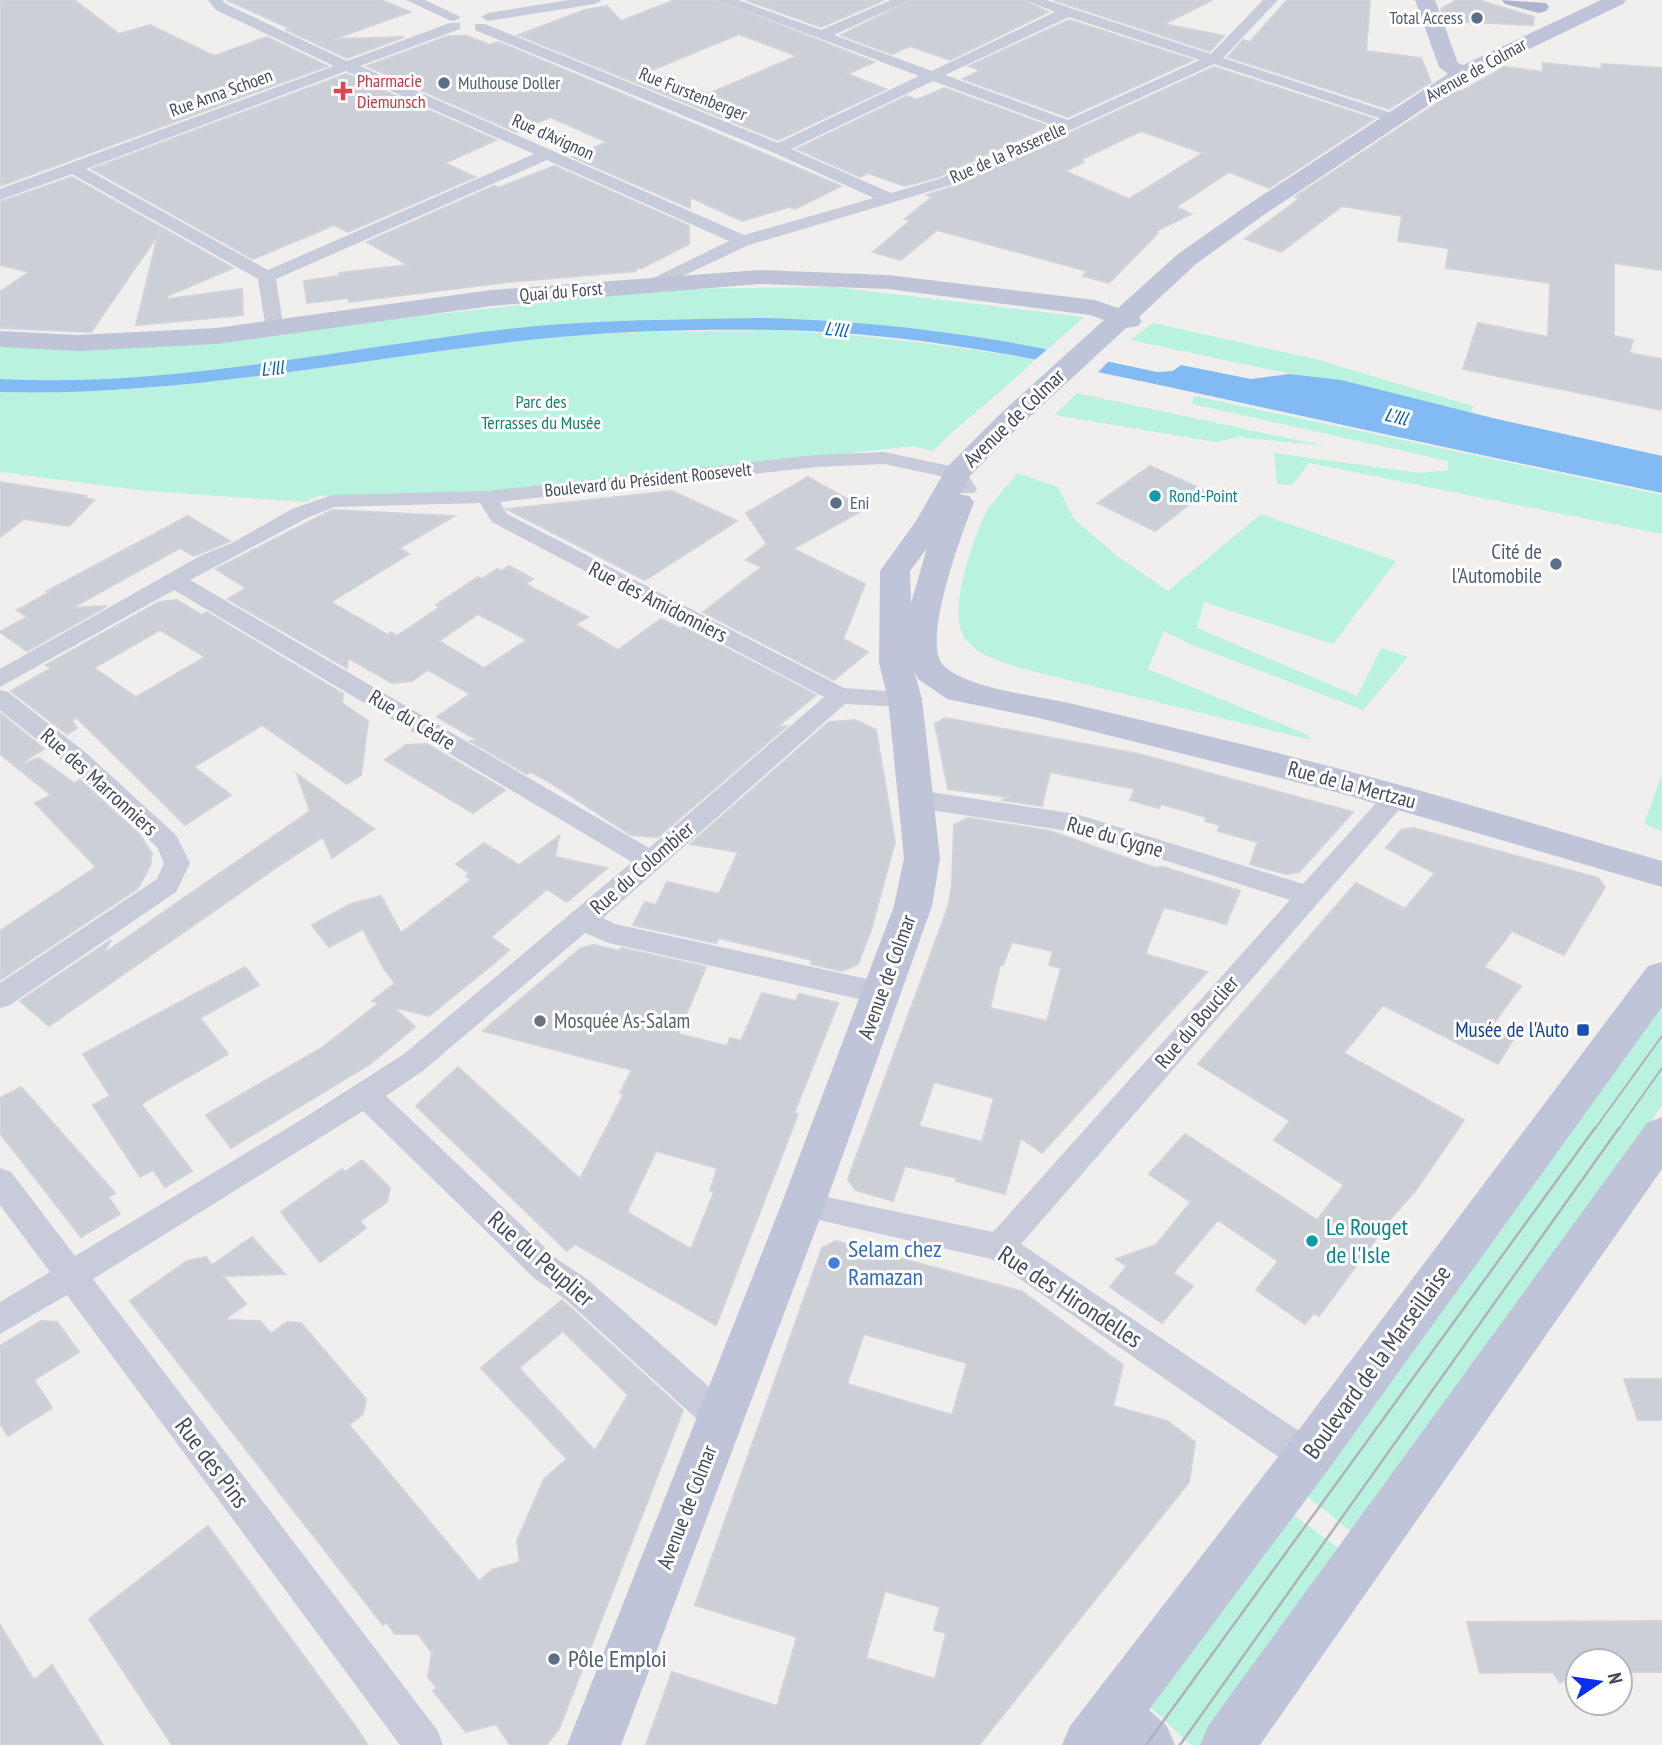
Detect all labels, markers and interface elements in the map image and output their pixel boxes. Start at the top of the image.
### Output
place label: Total Access [1389,6,1463,29]
marker: Total Access [1469,10,1485,26]
street label: Avenue de Colmar [1421,32,1530,107]
street label: Rue Furstenberger [636,61,751,126]
street label: Rue Anna Schoen [166,63,275,122]
place label: Pharmacie Diemunsch [357,69,426,113]
place label: Mulhouse Doller [458,71,560,94]
marker: Mulhouse Doller [436,75,452,91]
marker: Pharmacie Diemunsch [335,83,351,99]
street label: Rue d'Avignon [509,108,598,165]
street label: Rue de la Passerelle [946,117,1069,188]
street label: Quai du Forst [519,276,603,307]
water label: L'Ill [823,316,850,342]
water label: L'Ill [259,355,286,381]
street label: Avenue de Colmar [957,362,1070,473]
park label: Parc des Terrasses du Musée [481,390,601,434]
water label: L'Ill [1382,402,1411,431]
street label: Boulevard du Président Roosevelt [543,457,752,502]
place label: Rond-Point [1169,484,1238,507]
marker: Rond-Point [1147,488,1163,504]
place label: Eni [850,491,870,514]
marker: Eni [828,495,844,511]
place label: Cité de l'Automobile [1452,538,1542,589]
street label: Rue des Amidonniers [584,555,732,648]
marker: Cité de l'Automobile [1548,556,1564,572]
street label: Rue du Cèdre [364,683,460,756]
street label: Rue des Marronniers [35,722,164,841]
street label: Rue de la Mertzau [1285,754,1419,815]
street label: Rue du Cygne [1064,810,1166,863]
street label: Rue du Colombier [584,815,699,920]
street label: Avenue de Colmar [852,911,922,1043]
street label: Rue du Bouclier [1149,969,1244,1074]
place label: Mosquée As-Salam [554,1007,690,1034]
marker: Mosquée As-Salam [532,1013,548,1029]
place label: Musée de l'Auto [1455,1016,1569,1043]
marker: Musée de l'Auto [1575,1022,1591,1038]
street label: Rue du Peuplier [482,1204,601,1314]
place label: Le Rouget de l'Isle [1326,1211,1409,1270]
place label: Selam chez Ramazan [848,1233,942,1292]
marker: Le Rouget de l'Isle [1304,1233,1320,1249]
street label: Rue des Hirondelles [992,1239,1148,1355]
marker: Selam chez Ramazan [826,1255,842,1271]
street label: Boulevard de la Marseillaise [1296,1259,1457,1465]
street label: Rue des Pins [168,1411,256,1514]
street label: Avenue de Colmar [651,1441,723,1573]
place label: Pôle Emploi [568,1643,667,1674]
north arrow [1564,1647,1634,1717]
marker: Pôle Emploi [546,1651,562,1667]
text: N [1603,1670,1628,1686]

